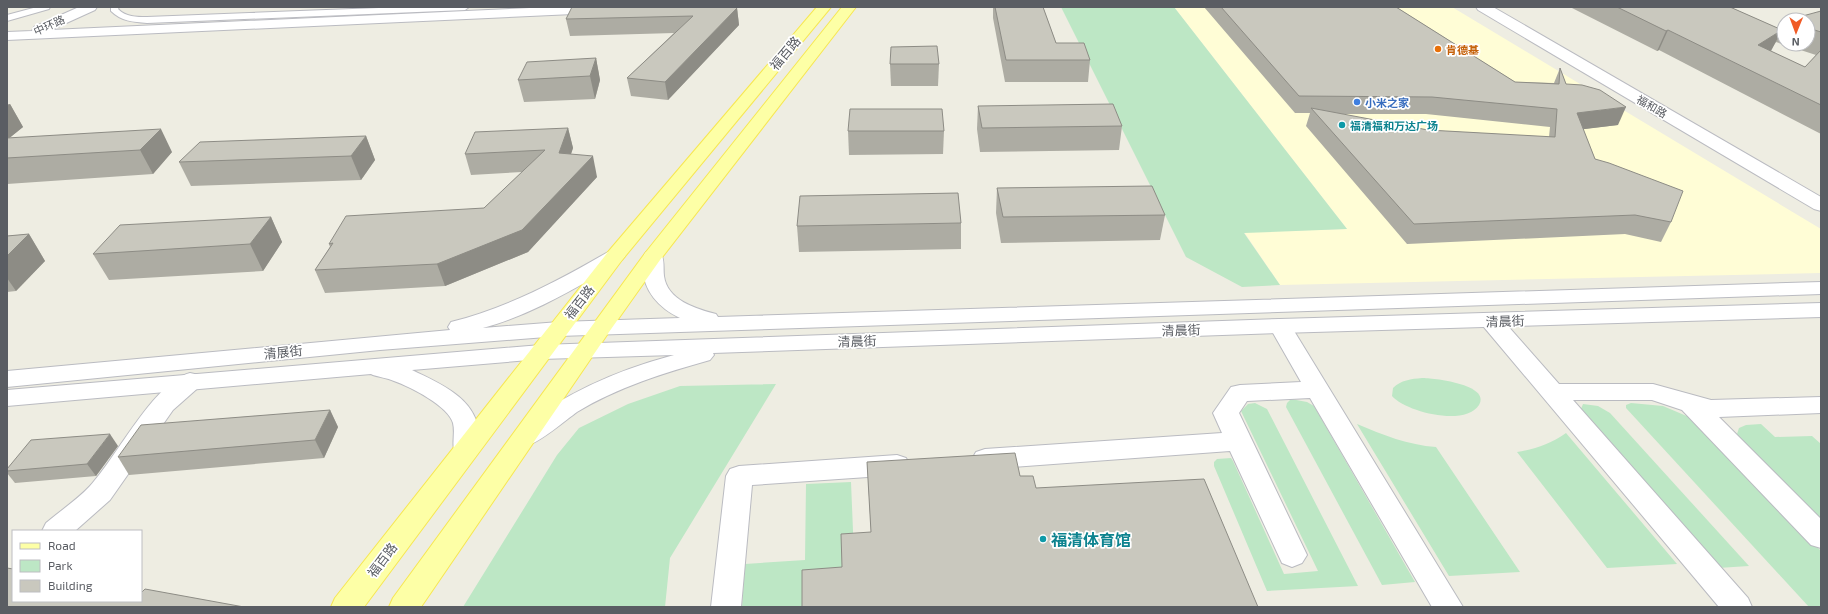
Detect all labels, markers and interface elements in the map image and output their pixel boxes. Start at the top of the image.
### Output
street label: 中环路 [31,12,67,38]
north arrow [1776,12,1816,52]
street label: 福百路 [766,33,804,73]
text: N [1792,36,1800,49]
place label: 肯德基 [1446,43,1479,56]
marker: 肯德基 [1433,44,1443,54]
street label: 福和路 [1634,92,1670,120]
place label: 小米之家 [1365,96,1409,109]
marker: 小米之家 [1352,97,1362,107]
place label: 福清福和万达广场 [1350,119,1438,132]
marker: 福清福和万达广场 [1337,120,1347,130]
street label: 福百路 [561,282,597,322]
street label: 清晨街 [1485,312,1525,330]
street label: 清晨街 [1161,321,1201,339]
street label: 清晨街 [837,332,877,350]
street label: 清展街 [263,342,303,362]
legend [12,530,142,602]
place label: 福清体育馆 [1051,530,1131,549]
marker: 福清体育馆 [1038,534,1048,544]
text: Road [48,538,76,552]
street label: 福百路 [364,540,400,580]
text: Park [48,558,73,572]
text: Building [48,578,93,592]

